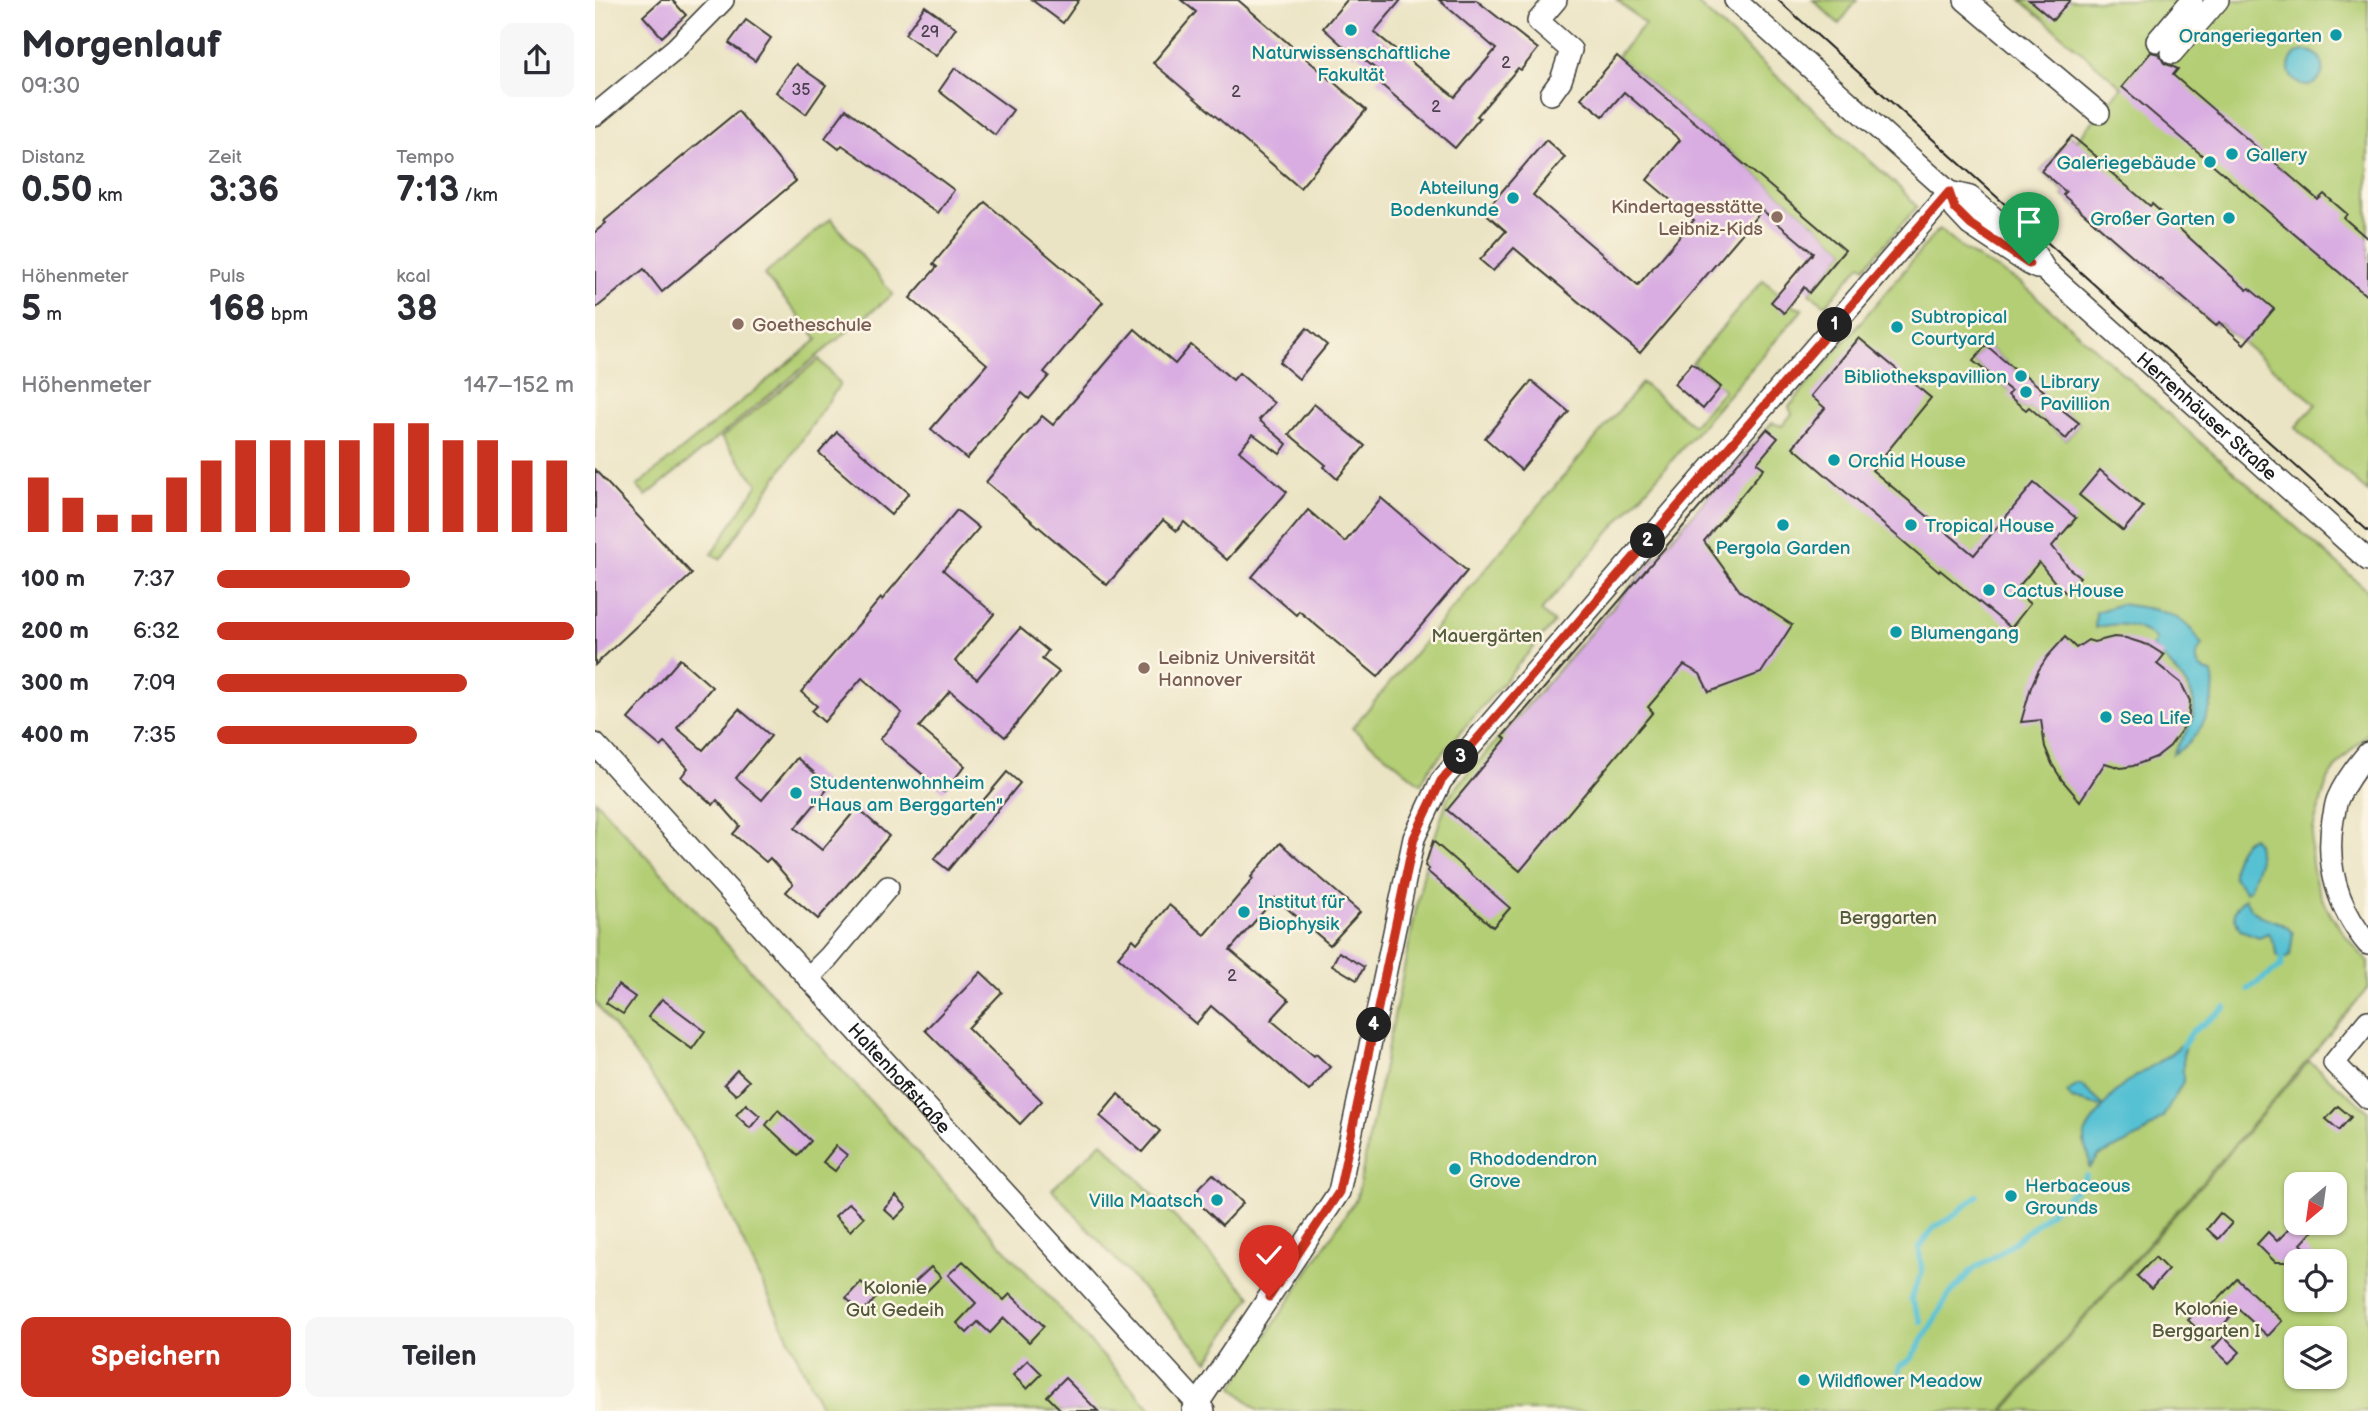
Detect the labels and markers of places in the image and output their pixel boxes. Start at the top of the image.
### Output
marker: Naturwissenschaftliche Fakultät [1343,22,1359,38]
place label: Orangeriegarten [2179,25,2322,48]
marker: Orangeriegarten [2328,27,2344,43]
place label: Naturwissenschaftliche Fakultät [1251,42,1451,87]
place label: Gallery [2246,144,2307,167]
marker: Gallery [2224,146,2240,162]
place label: Galeriegebäude [2057,152,2196,175]
marker: Galeriegebäude [2202,154,2218,170]
place label: Abteilung Bodenkunde [1390,177,1499,222]
marker: Abteilung Bodenkunde [1505,190,1521,206]
pin [1999,192,2059,264]
place label: Kindertagesstätte Leibniz-Kids [1611,196,1763,241]
place label: Großer Garten [2090,208,2215,231]
marker: Kindertagesstätte Leibniz-Kids [1769,209,1785,225]
marker: Großer Garten [2221,210,2237,226]
place label: Subtropical Courtyard [1911,306,2007,351]
pin: 1 [1817,308,1853,342]
place label: Goetheschule [752,314,872,337]
marker: Goetheschule [730,316,746,332]
marker: Subtropical Courtyard [1889,319,1905,335]
place label: Bibliothekspavillion [1844,366,2007,389]
marker: Bibliothekspavillion [2013,368,2029,384]
place label: Library Pavillion [2040,371,2110,416]
marker: Library Pavillion [2018,384,2034,400]
place label: Orchid House [1848,450,1966,473]
marker: Orchid House [1826,452,1842,468]
place label: Tropical House [1925,515,2054,538]
marker: Pergola Garden [1775,517,1791,533]
marker: Tropical House [1903,517,1919,533]
pin: 2 [1631,524,1665,558]
place label: Pergola Garden [1715,537,1851,560]
place label: Cactus House [2003,580,2124,603]
marker: Cactus House [1981,582,1997,598]
place label: Blumengang [1910,622,2019,645]
marker: Blumengang [1888,624,1904,640]
place label: Leibniz Universität Hannover [1158,647,1315,692]
marker: Leibniz Universität Hannover [1136,660,1152,676]
place label: Sea Life [2120,707,2190,730]
marker: Sea Life [2098,709,2114,725]
pin: 3 [1443,740,1479,774]
place label: Studentenwohnheim "Haus am Berggarten" [810,772,1003,817]
marker: Studentenwohnheim "Haus am Berggarten" [788,785,804,801]
place label: Institut für Biophysik [1258,891,1346,936]
marker: Institut für Biophysik [1236,904,1252,920]
pin: 4 [1357,1007,1391,1042]
place label: Rhododendron Grove [1469,1148,1597,1193]
marker: Rhododendron Grove [1447,1161,1463,1177]
place label: Herbaceous Grounds [2025,1175,2130,1220]
marker: Herbaceous Grounds [2003,1188,2019,1204]
place label: Villa Maatsch [1089,1190,1203,1213]
marker: Villa Maatsch [1209,1192,1225,1208]
pin [1239,1225,1299,1297]
place label: Wildflower Meadow [1818,1370,1982,1393]
marker: Wildflower Meadow [1796,1372,1812,1388]

